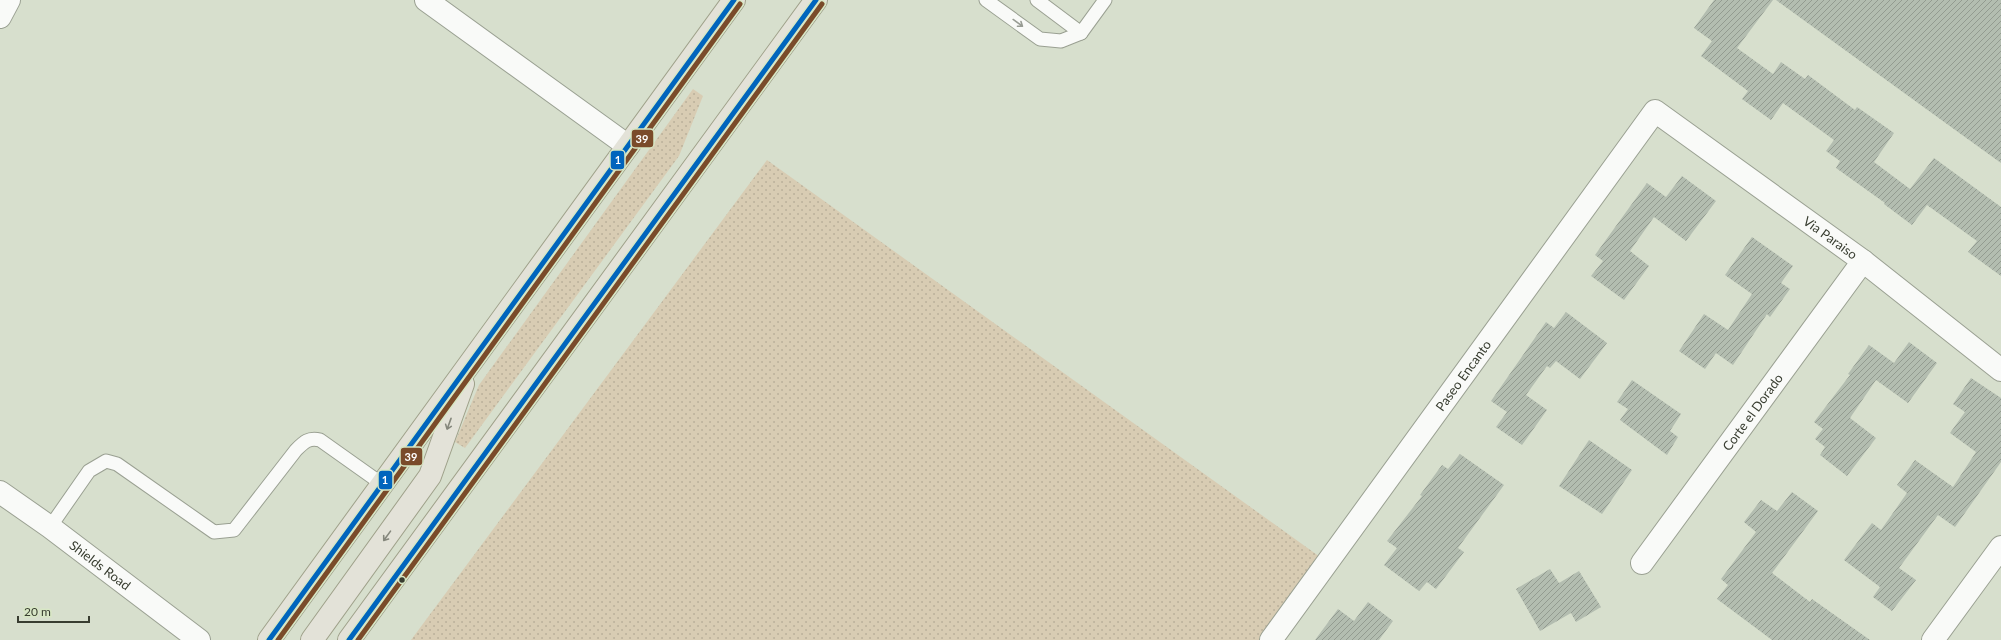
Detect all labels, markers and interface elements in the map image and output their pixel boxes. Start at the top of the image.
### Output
one-way arrow [1012,19,1023,27]
line badge: 39 [631,129,654,148]
text: 39 [636,132,648,145]
line badge: 1 [610,150,625,170]
text: 1 [615,153,621,166]
street label: Via Paraiso [1800,213,1861,262]
street label: Paseo Encanto [1432,337,1494,414]
street label: Corte el Dorado [1719,370,1786,454]
one-way arrow [445,417,453,429]
line badge: 39 [400,447,423,466]
text: 39 [405,450,417,463]
line badge: 1 [378,470,393,490]
text: 1 [382,473,388,486]
one-way arrow [383,531,391,542]
street label: Shields Road [66,537,134,593]
unlabelled marker [397,575,407,585]
scale bar [18,598,89,624]
text: 20 m [24,604,51,619]

